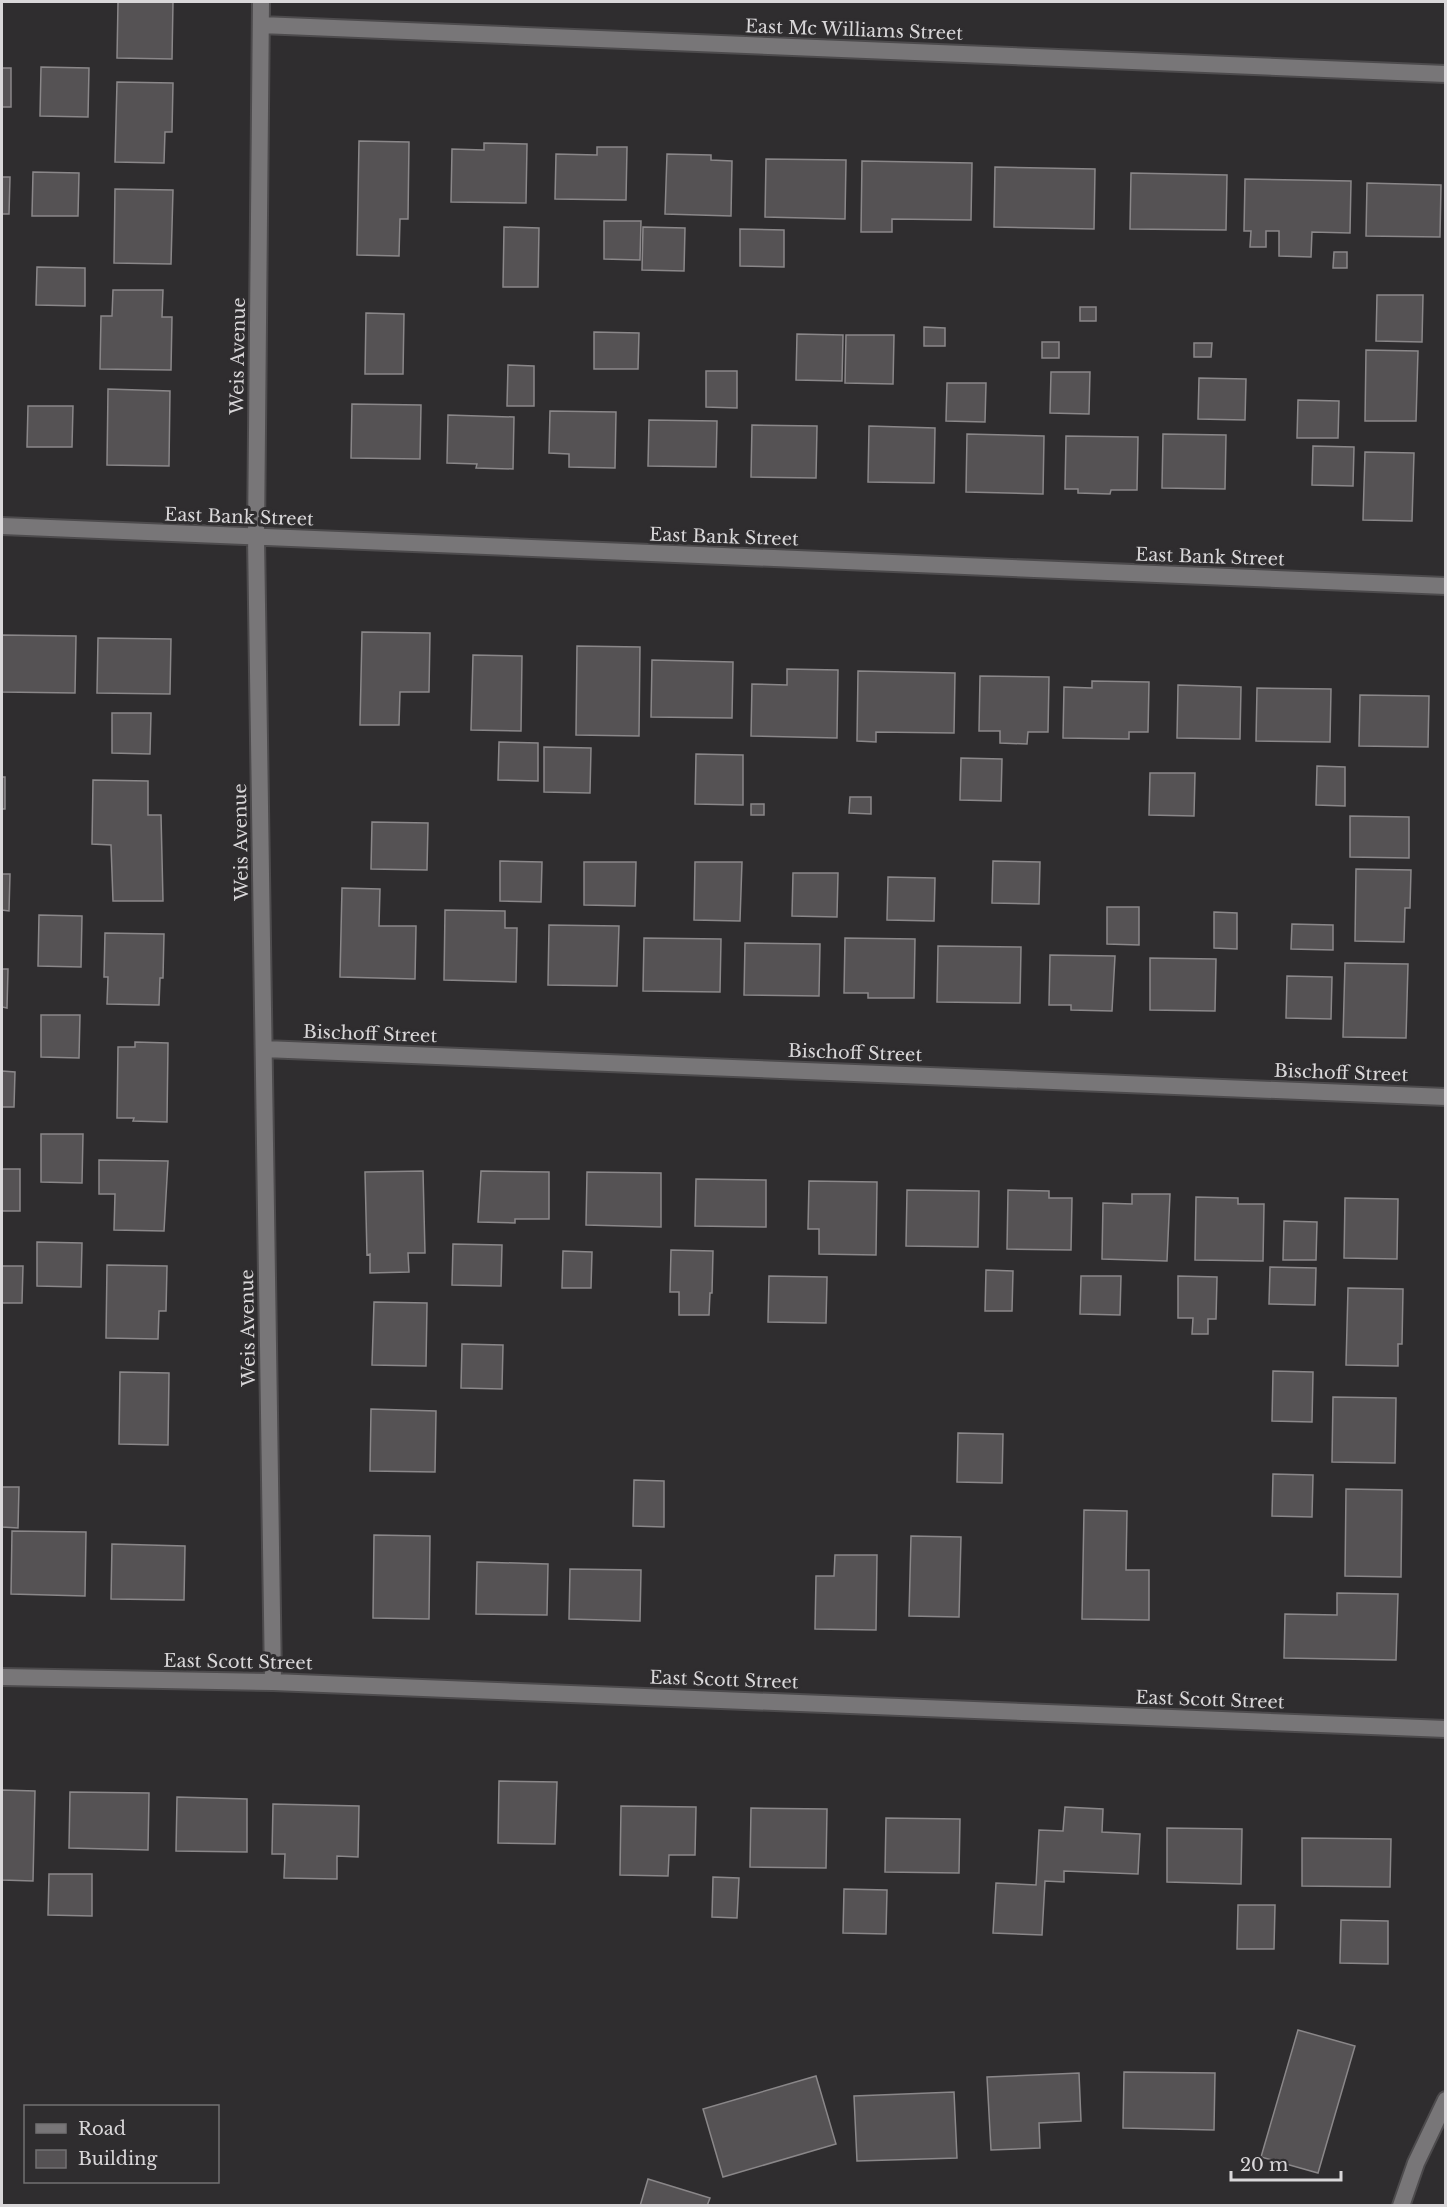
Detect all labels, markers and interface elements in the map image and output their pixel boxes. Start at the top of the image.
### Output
street label: East Mc Williams Street [745,15,964,45]
street label: Weis Avenue [226,297,250,416]
street label: East Bank Street [164,503,314,531]
street label: East Bank Street [649,523,799,551]
street label: East Bank Street [1135,543,1285,571]
street label: Weis Avenue [229,783,253,902]
street label: Bischoff Street [302,1021,438,1047]
street label: Bischoff Street [787,1040,923,1066]
street label: Bischoff Street [1273,1060,1409,1086]
street label: Weis Avenue [236,1269,260,1388]
street label: East Scott Street [163,1650,313,1674]
street label: East Scott Street [649,1666,799,1694]
street label: East Scott Street [1135,1686,1285,1714]
legend [24,2105,219,2183]
text: Road [78,2118,126,2140]
scale bar [1231,2144,1340,2182]
text: Building [78,2148,157,2170]
text: 20 m [1240,2154,1288,2176]

